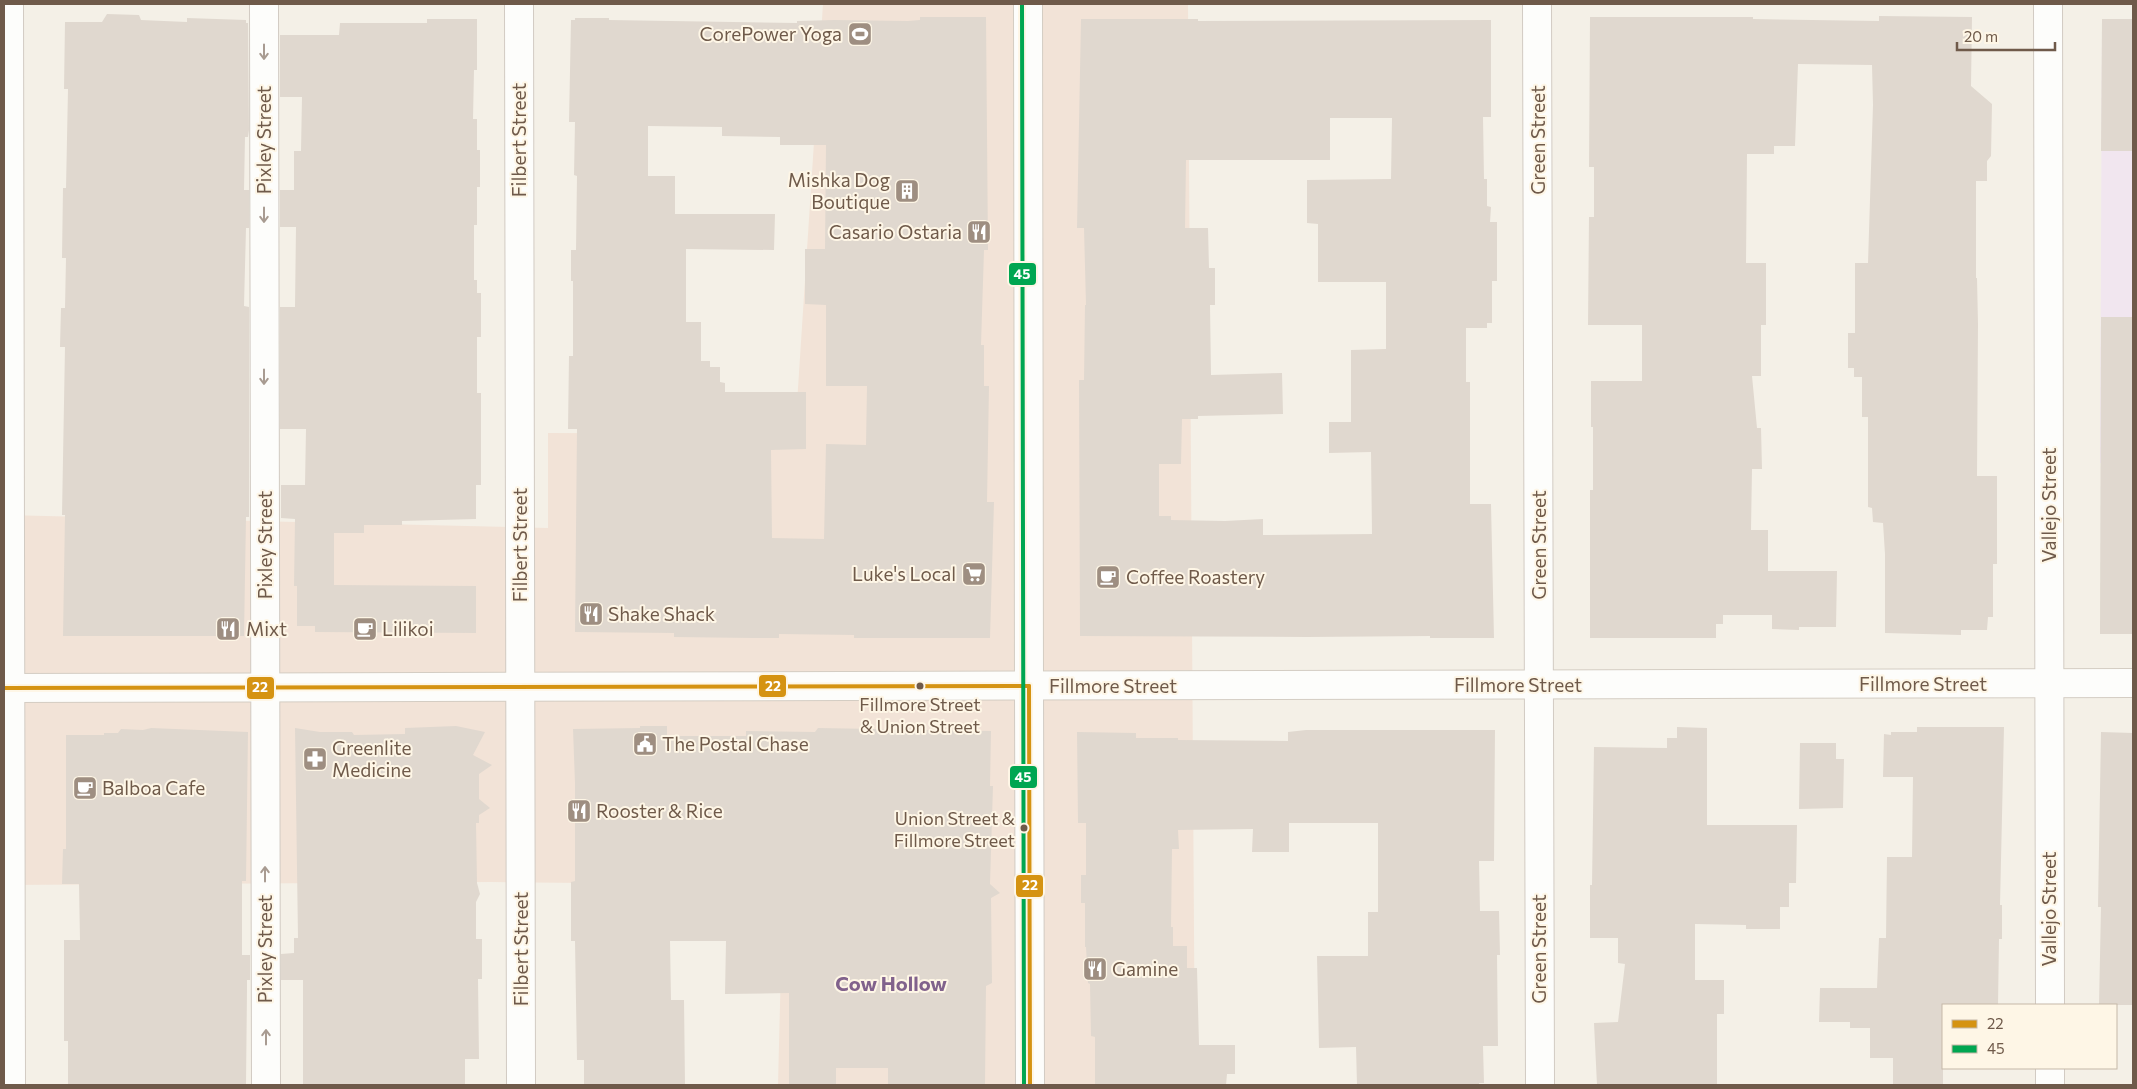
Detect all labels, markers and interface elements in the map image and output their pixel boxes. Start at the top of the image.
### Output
scale bar [1957,20,2054,52]
sports icon: CorePower Yoga [847,21,873,47]
place label: CorePower Yoga [700,22,842,45]
text: 20 m [1964,27,1998,45]
one-way arrow [259,44,269,60]
street label: Filbert Street [507,82,530,197]
street label: Pixley Street [252,85,275,194]
street label: Green Street [1526,85,1549,195]
place label: Mishka Dog Boutique [788,168,890,213]
building icon: Mishka Dog Boutique [894,178,920,204]
one-way arrow [259,206,269,223]
restaurant icon: Casario Ostaria [966,219,992,245]
place label: Casario Ostaria [829,220,962,243]
line badge: 45 [1008,262,1037,286]
text: 45 [1014,265,1030,282]
one-way arrow [259,369,269,385]
street label: Vallejo Street [2037,447,2060,563]
street label: Filbert Street [508,487,531,602]
street label: Pixley Street [253,490,276,599]
street label: Green Street [1527,490,1550,600]
supermarket icon: Luke's Local [961,561,987,587]
place label: Luke's Local [852,562,956,585]
cafe icon: Coffee Roastery [1095,564,1121,590]
place label: Coffee Roastery [1126,565,1265,588]
restaurant icon: Shake Shack [578,601,604,627]
place label: Shake Shack [608,602,715,625]
restaurant icon: Mixt [215,616,241,642]
cafe icon: Lilikoi [352,616,378,642]
place label: Mixt [246,617,287,640]
place label: Lilikoi [382,617,434,640]
street label: Fillmore Street [1859,672,1987,695]
street label: Fillmore Street [1454,673,1582,696]
line badge: 22 [758,674,787,698]
street label: Fillmore Street [1049,674,1177,697]
line badge: 22 [246,676,275,700]
text: 22 [765,677,781,694]
text: 22 [252,678,268,695]
marker: Fillmore Street & Union Street [915,681,925,691]
place label: Fillmore Street & Union Street [859,693,981,737]
public building icon: The Postal Chase [632,731,658,757]
place label: The Postal Chase [662,732,809,755]
place label: Greenlite Medicine [332,736,412,781]
pharmacy icon: Greenlite Medicine [302,746,328,772]
line badge: 45 [1009,765,1038,789]
text: 45 [1015,768,1031,785]
cafe icon: Balboa Cafe [72,775,98,801]
place label: Balboa Cafe [102,776,205,799]
restaurant icon: Rooster & Rice [566,798,592,824]
place label: Rooster & Rice [596,799,723,822]
place label: Union Street & Fillmore Street [894,807,1015,851]
marker: Union Street & Fillmore Street [1019,823,1029,833]
street label: Vallejo Street [2037,851,2060,967]
one-way arrow [260,866,270,882]
line badge: 22 [1015,874,1044,898]
text: 22 [1022,876,1038,893]
street label: Filbert Street [509,891,532,1006]
street label: Pixley Street [253,894,276,1003]
street label: Green Street [1527,894,1550,1004]
restaurant icon: Gamine [1082,956,1108,982]
place label: Gamine [1112,957,1178,980]
district label: Cow Hollow [835,971,947,995]
legend [1942,1004,2117,1069]
text: 22 [1987,1014,2004,1032]
one-way arrow [261,1029,271,1045]
text: 45 [1987,1039,2005,1057]

